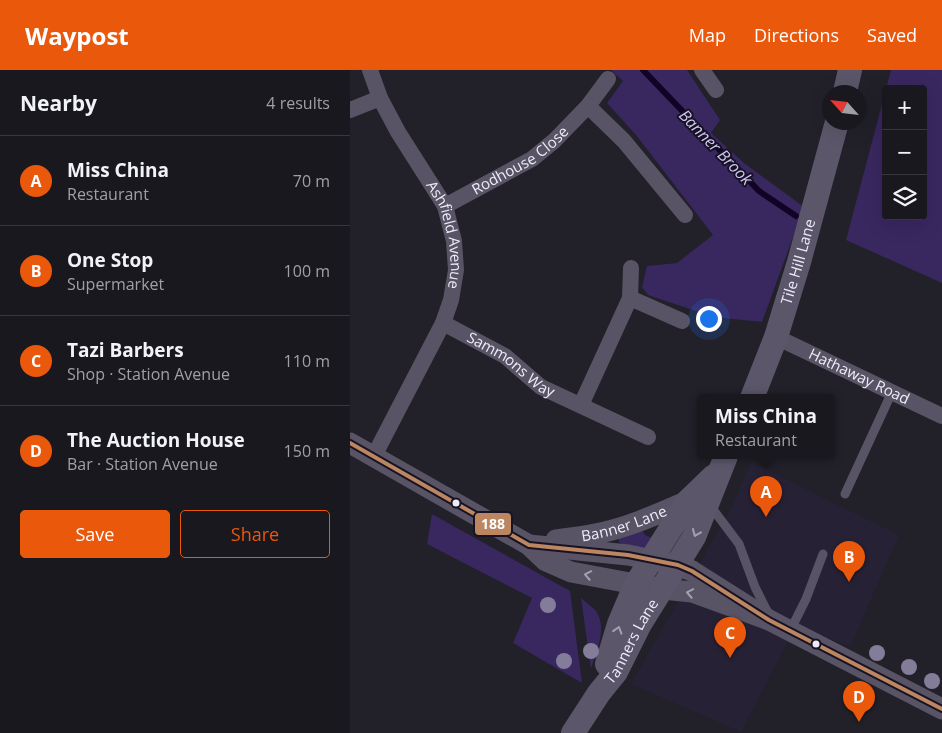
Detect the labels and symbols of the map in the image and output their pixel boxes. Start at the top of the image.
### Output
north arrow [822,85,867,130]
water label: Banner Brook [674,104,759,190]
street label: Rodhouse Close [468,121,572,199]
street label: Ashfield Avenue [422,176,467,291]
street label: Tile Hill Lane [776,216,819,307]
your location [696,306,722,332]
street label: Sammons Way [464,327,559,401]
street label: Hathaway Road [806,343,913,408]
pin: A [750,476,782,517]
unlabelled marker [451,498,461,508]
street label: Banner Lane [579,500,670,545]
line badge: 188 [474,512,512,536]
text: 188 [481,514,505,533]
one-way arrow [691,528,702,537]
pin: B [833,541,865,582]
one-way arrow [584,570,592,581]
one-way arrow [685,588,694,598]
street label: Tanners Lane [599,595,662,688]
pin: C [714,617,746,658]
one-way arrow [612,626,622,635]
unlabelled marker [811,639,821,649]
pin: D [843,681,875,722]

